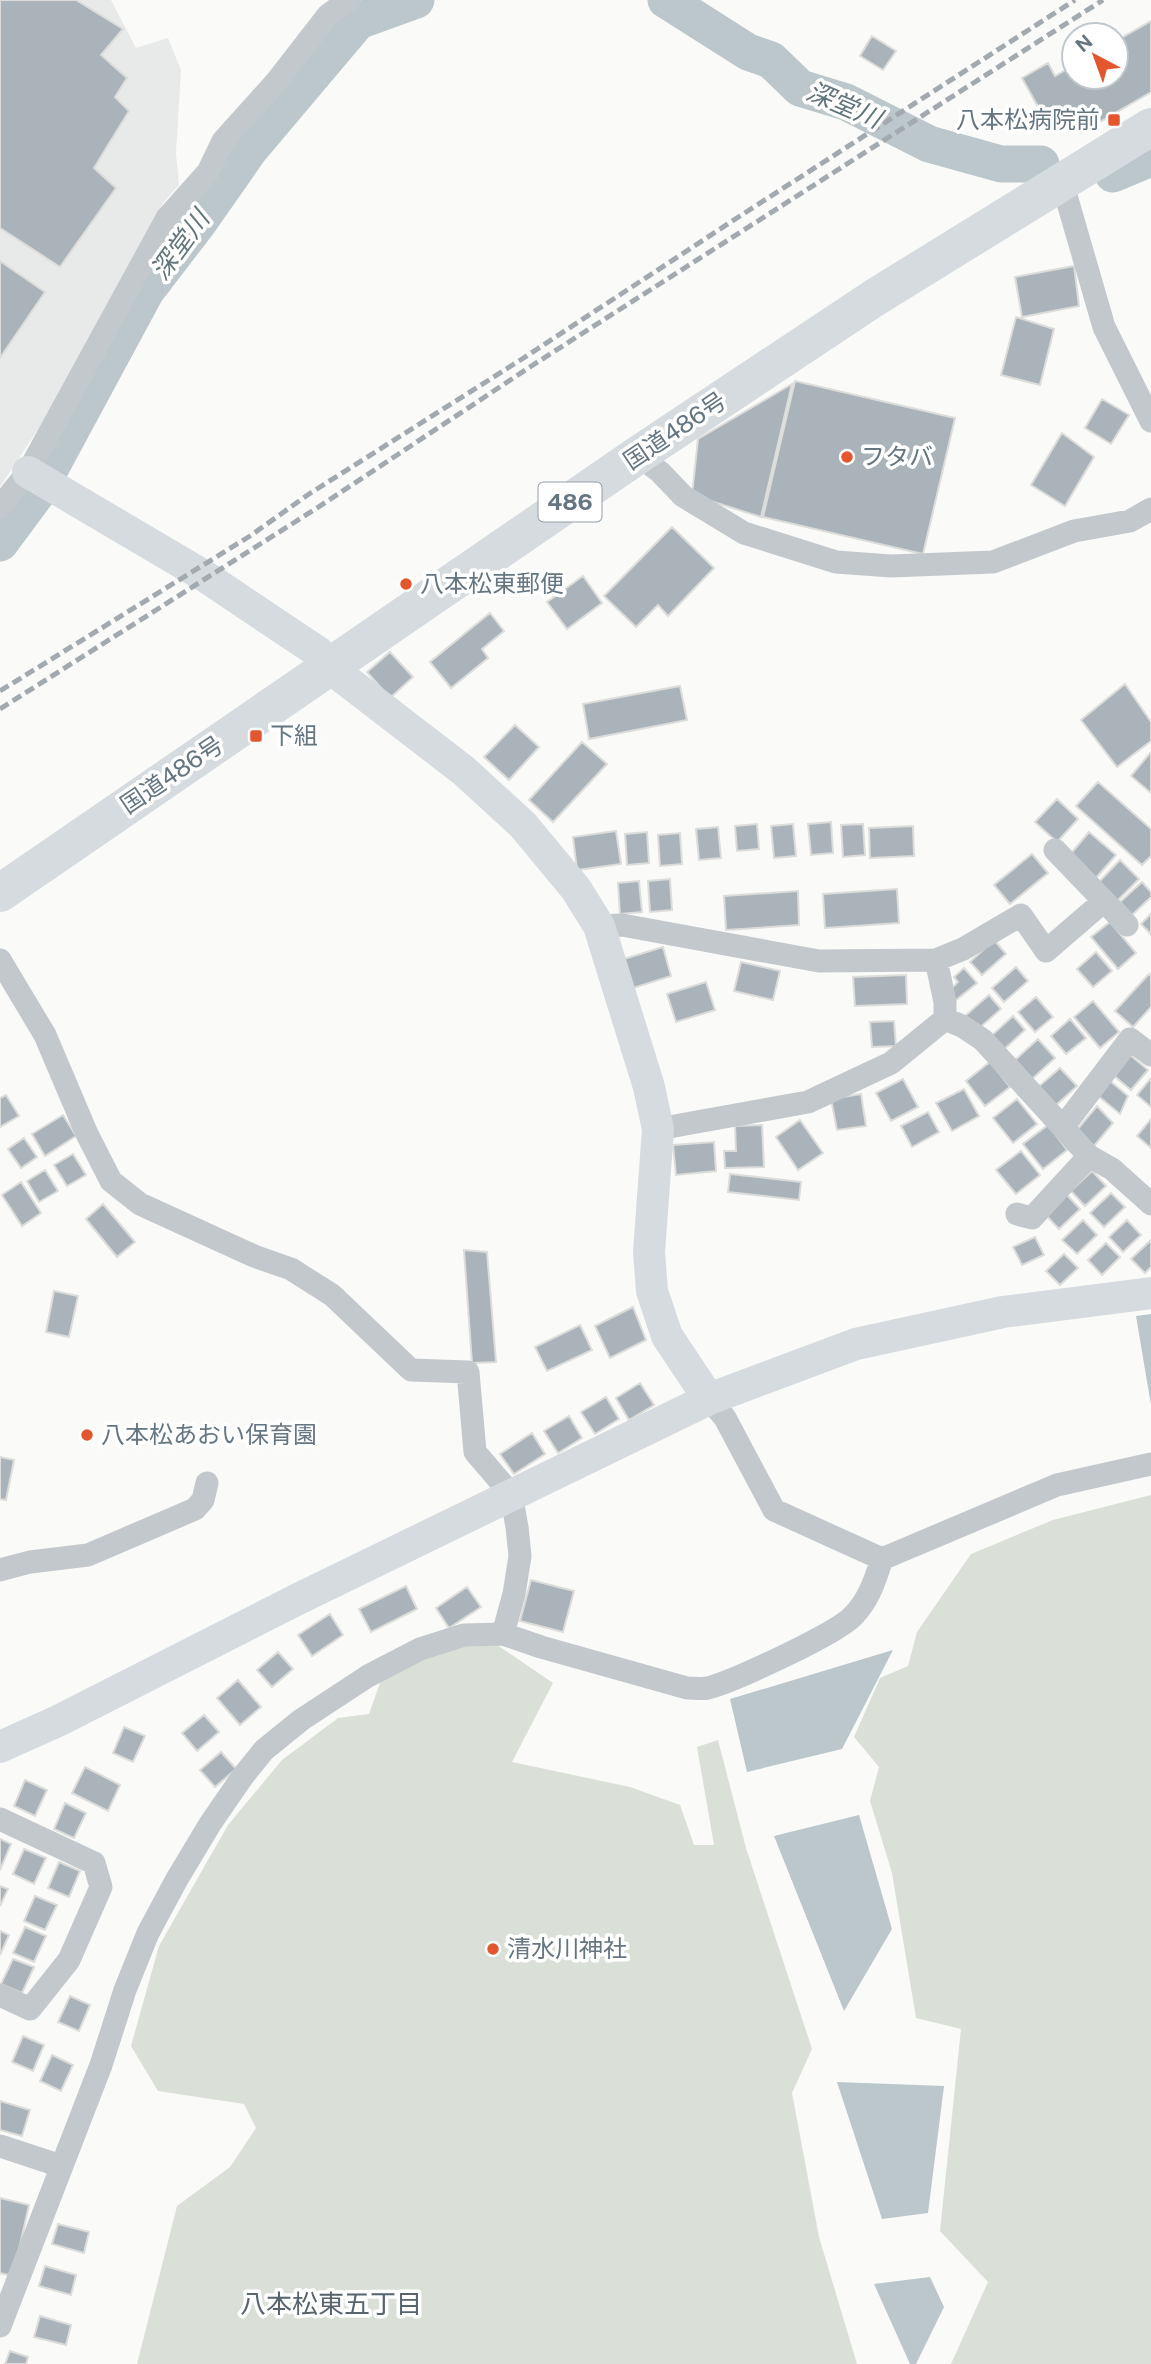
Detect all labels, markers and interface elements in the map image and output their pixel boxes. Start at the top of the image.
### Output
north arrow [1060,21,1130,91]
text: N [1071,30,1097,56]
water label: 深堂川 [802,75,889,135]
place label: 八本松病院前 [956,105,1100,133]
marker: 八本松病院前 [1106,112,1122,128]
water label: 深堂川 [144,202,217,285]
street label: 国道486号 [618,386,731,475]
place label: フタバ [861,442,933,470]
marker: フタバ [839,449,855,465]
road number: 486 [538,482,602,522]
place label: 八本松東郵便 [420,569,564,597]
marker: 八本松東郵便 [398,576,414,592]
place label: 下組 [270,721,318,749]
marker: 下組 [248,728,264,744]
street label: 国道486号 [115,730,228,819]
place label: 八本松あおい保育園 [101,1420,317,1448]
marker: 八本松あおい保育園 [79,1427,95,1443]
place label: 清水川神社 [507,1934,627,1962]
marker: 清水川神社 [485,1941,501,1957]
district label: 八本松東五丁目 [240,2288,422,2319]

